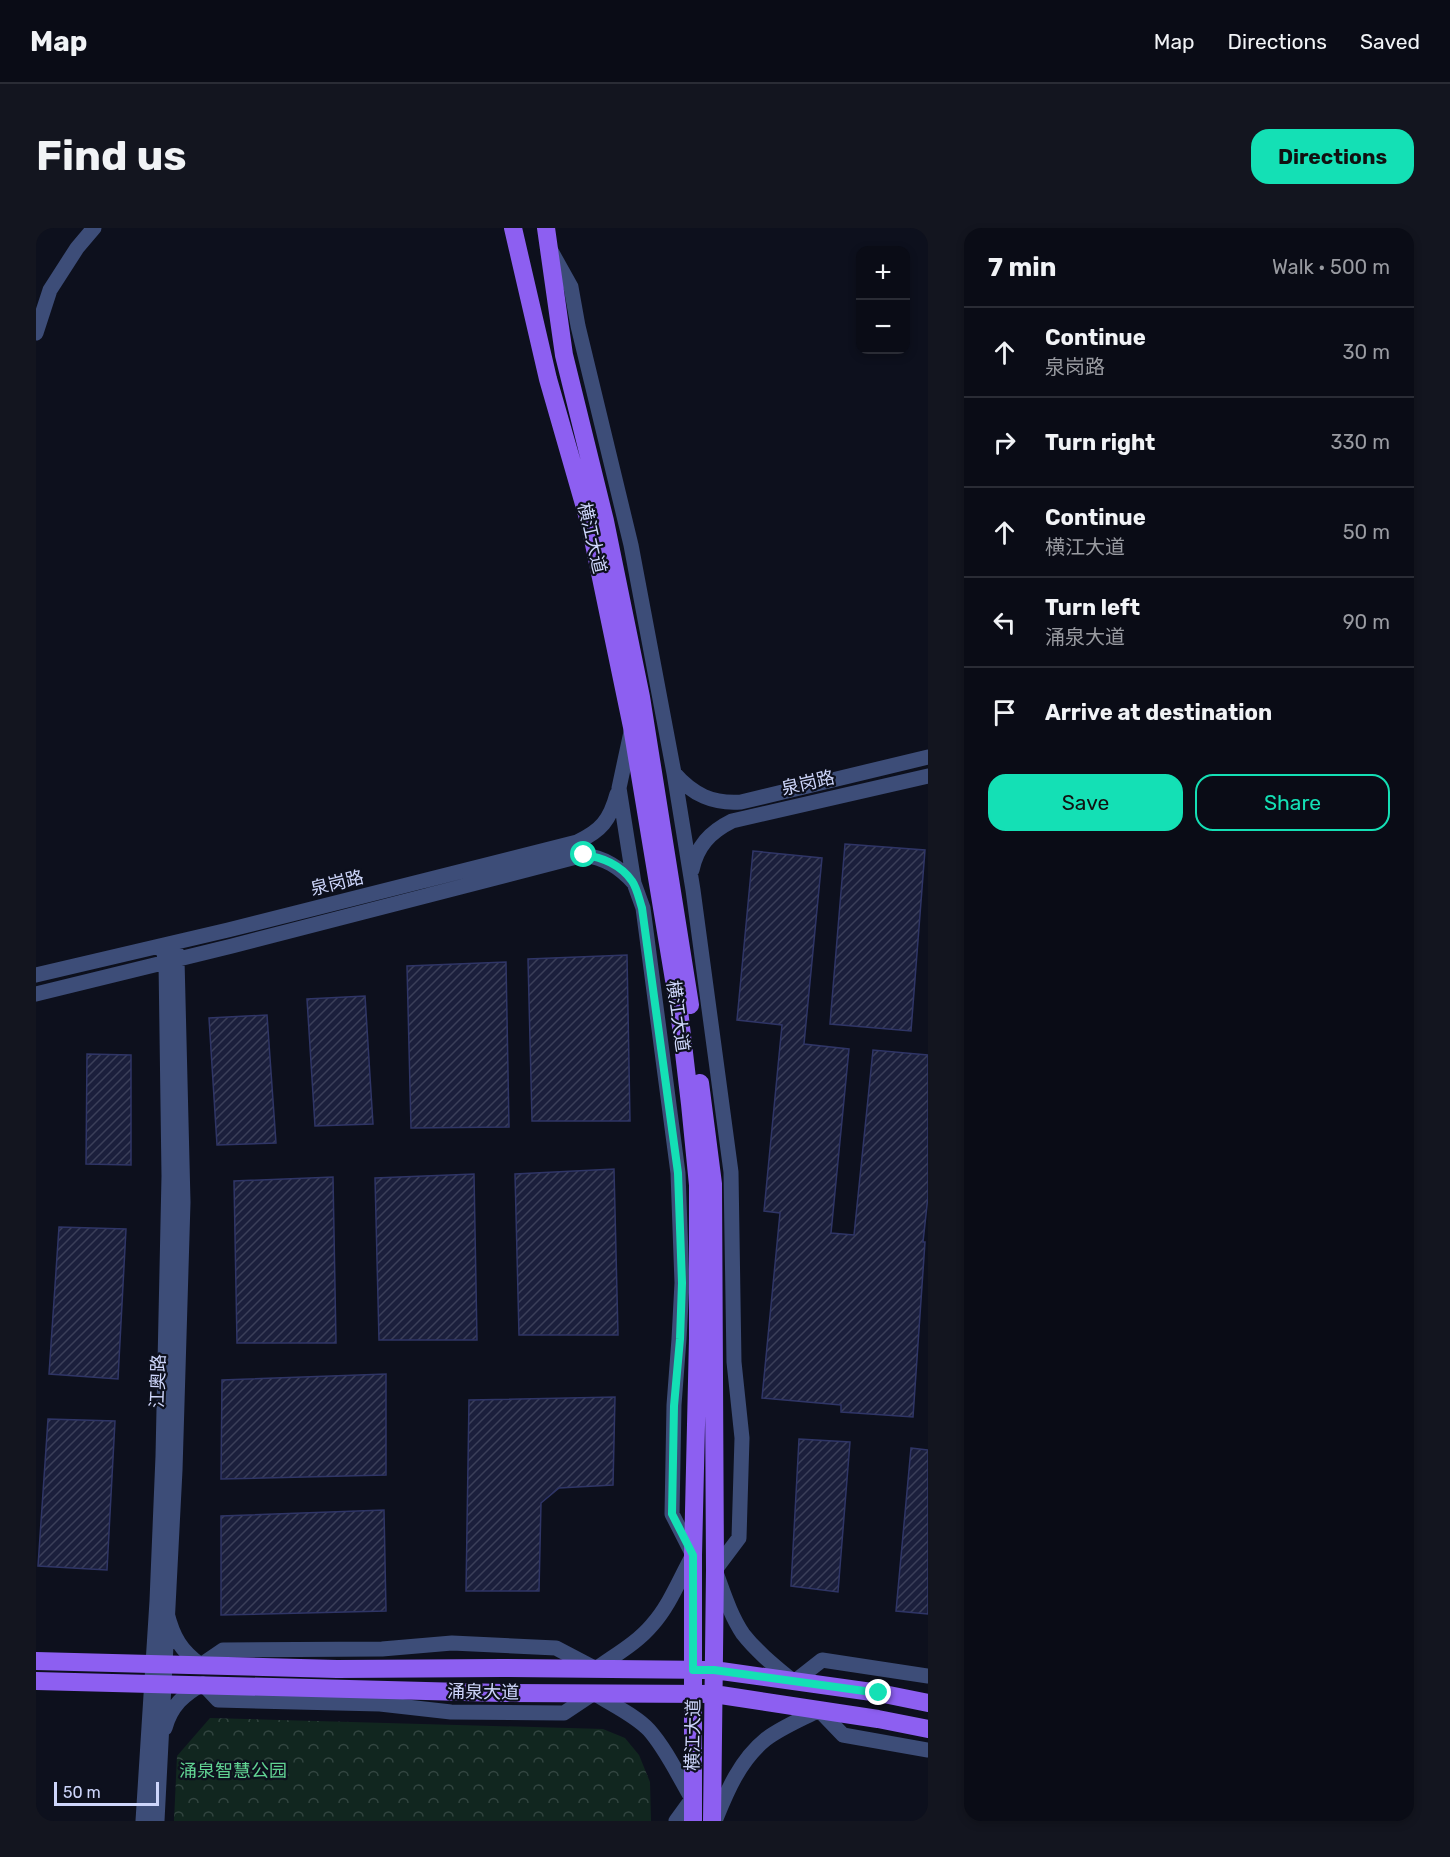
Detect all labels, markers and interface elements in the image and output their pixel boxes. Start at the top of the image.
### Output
text: Map [30,25,87,58]
text: Map [1154,29,1195,54]
text: Directions [1228,29,1327,54]
text: Saved [1360,29,1420,54]
button: Directions [1251,129,1414,184]
text: Find us [36,131,187,181]
map controls [856,246,910,354]
button: + [856,246,910,300]
text: 7 min [988,252,1056,283]
text: Walk · 500 m [1272,255,1390,279]
button: − [856,300,910,354]
text: Continue [1045,324,1146,351]
icon: ahead [988,336,1021,369]
text: 30 m [1343,340,1390,364]
text: 泉岗路 [1045,355,1105,379]
icon: right [988,426,1021,459]
text: Turn right [1045,429,1155,456]
text: 330 m [1331,430,1390,454]
street label: 横江大道 [573,500,611,576]
text: Continue [1045,504,1146,531]
icon: ahead [988,516,1021,549]
text: 50 m [1343,520,1390,544]
text: 横江大道 [1045,535,1125,559]
text: Turn left [1045,594,1140,621]
icon: left [988,606,1021,639]
text: 90 m [1343,610,1390,634]
text: 涌泉大道 [1045,625,1125,649]
icon: arrive [988,696,1021,729]
text: Arrive at destination [1045,699,1272,726]
street label: 泉岗路 [779,766,837,800]
button: Save [988,774,1183,831]
button: Share [1195,774,1390,831]
route start [570,841,596,867]
street label: 泉岗路 [308,866,366,900]
street label: 横江大道 [662,979,694,1053]
street label: 江奥路 [146,1354,170,1408]
route end [865,1679,891,1705]
street label: 涌泉大道 [447,1680,519,1704]
street label: 横江大道 [681,1699,705,1771]
park label: 涌泉智慧公园 [179,1760,287,1782]
scale bar [54,1779,159,1806]
text: 50 m [63,1783,101,1802]

